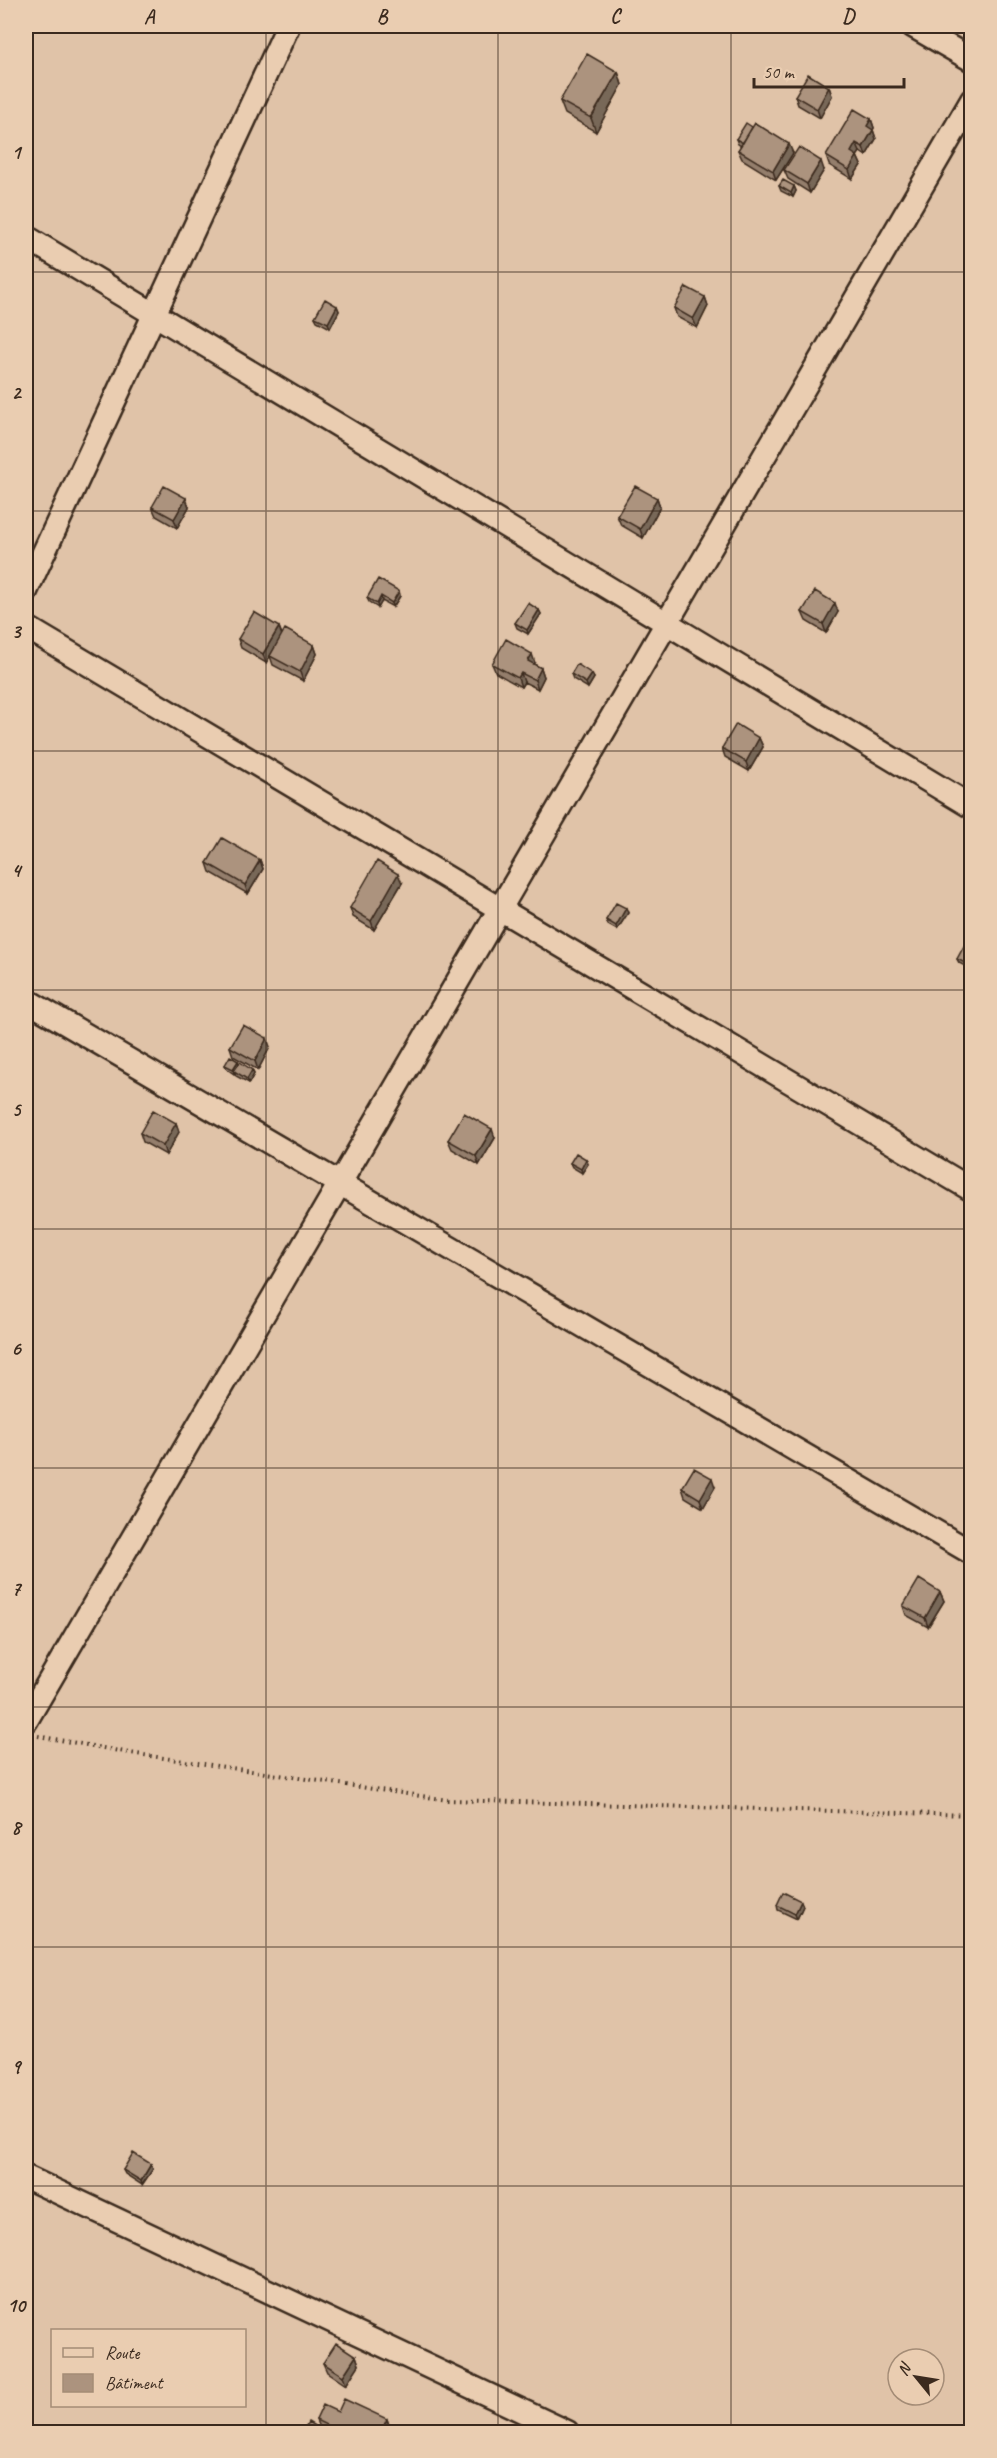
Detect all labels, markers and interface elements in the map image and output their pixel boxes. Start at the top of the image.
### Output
text: A [144,4,156,29]
text: B [377,4,389,29]
text: C [610,4,622,29]
text: D [842,4,856,29]
scale bar [754,51,904,89]
text: 50 m [763,61,796,83]
text: 1 [12,140,23,165]
text: 2 [12,380,23,405]
text: 3 [12,619,23,644]
text: 4 [12,858,24,883]
text: 5 [12,1097,23,1122]
text: 6 [11,1336,22,1361]
text: 7 [12,1576,23,1601]
text: 8 [12,1815,24,1840]
text: 9 [12,2054,23,2079]
text: 10 [7,2293,27,2318]
legend [51,2329,246,2407]
text: Route [105,2342,140,2364]
north arrow [886,2347,946,2407]
text: N [893,2358,917,2379]
text: Bâtiment [105,2372,165,2394]

